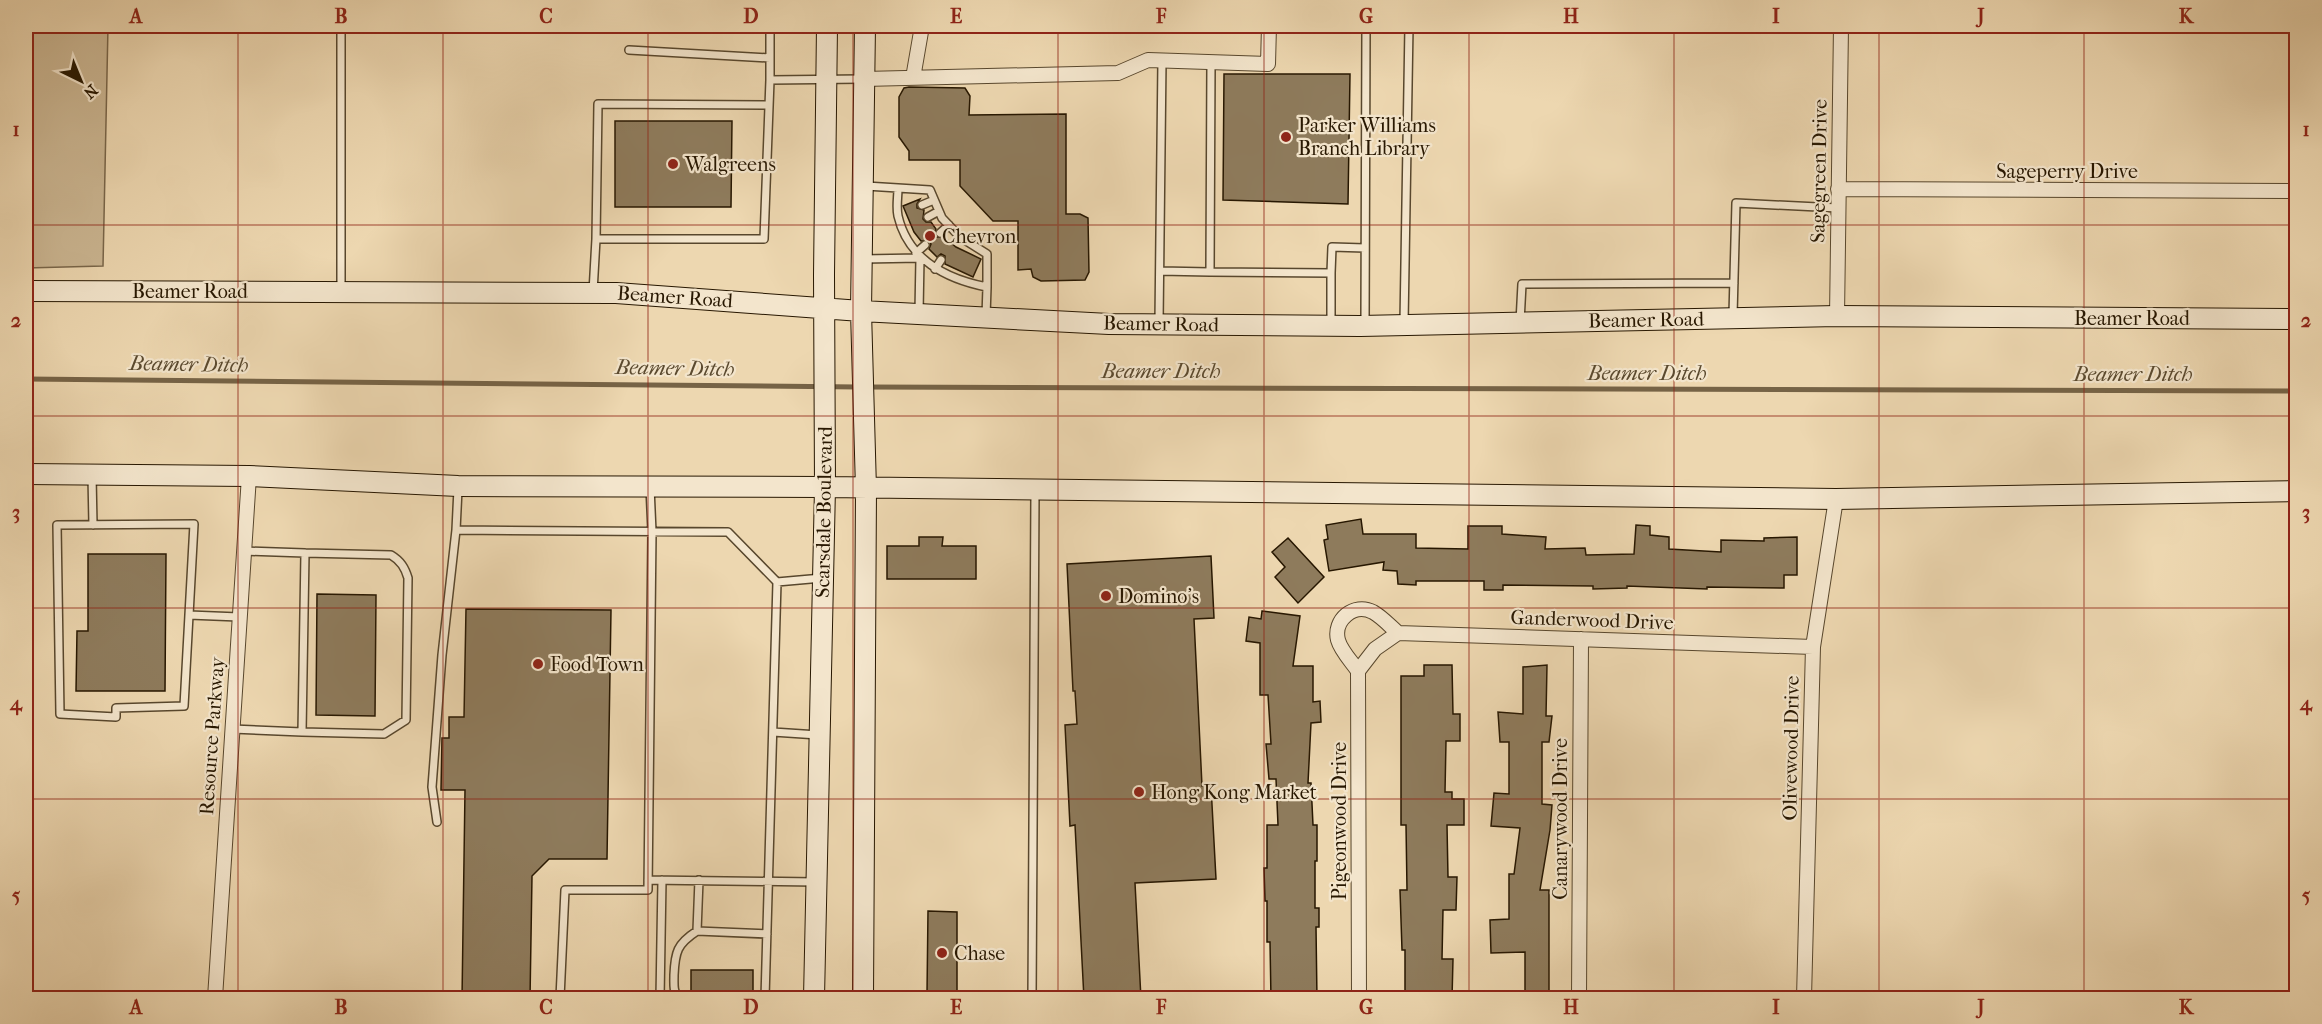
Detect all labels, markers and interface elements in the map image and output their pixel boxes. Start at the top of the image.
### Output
text: A [128,5,144,28]
text: B [334,5,348,28]
text: C [539,5,553,28]
text: D [743,5,759,28]
text: E [950,5,962,28]
text: F [1155,5,1167,28]
text: G [1359,5,1373,28]
text: H [1563,5,1579,28]
text: I [1772,5,1780,28]
text: J [1975,5,1985,28]
text: K [2179,5,2195,28]
north arrow [51,51,111,111]
text: N [79,81,102,103]
street label: Sagegreen Drive [1806,99,1832,243]
place label: Parker Williams Branch Library [1298,114,1436,160]
text: 1 [12,118,20,141]
text: 1 [2302,118,2310,141]
marker: Parker Williams Branch Library [1279,130,1293,144]
place label: Walgreens [684,153,776,176]
marker: Walgreens [666,157,680,171]
street label: Sageperry Drive [1996,160,2138,183]
place label: Chevron [942,225,1017,248]
marker: Chevron [923,229,937,243]
street label: Beamer Road [132,280,249,303]
street label: Beamer Road [616,281,735,313]
street label: Beamer Road [1588,307,1705,333]
street label: Beamer Road [2074,307,2191,330]
text: 2 [11,309,21,332]
text: 2 [2301,309,2311,332]
street label: Beamer Road [1103,311,1220,337]
water label: Beamer Ditch [128,351,249,377]
water label: Beamer Ditch [614,355,735,381]
water label: Beamer Ditch [1100,359,1221,383]
water label: Beamer Ditch [1586,361,1707,385]
water label: Beamer Ditch [2072,362,2193,386]
street label: Scarsdale Boulevard [811,425,837,598]
text: 3 [12,501,20,524]
text: 3 [2302,501,2310,524]
place label: Domino's [1118,585,1199,608]
marker: Domino's [1099,589,1113,603]
street label: Ganderwood Drive [1510,606,1674,634]
place label: Food Town [550,653,644,676]
street label: Resource Parkway [195,655,229,816]
marker: Food Town [531,657,545,671]
street label: Olivewood Drive [1778,675,1804,821]
text: 4 [9,692,23,716]
text: 4 [2299,692,2313,716]
street label: Canarywood Drive [1549,738,1572,900]
street label: Pigeonwood Drive [1328,742,1351,900]
place label: Hong Kong Market [1151,781,1317,804]
marker: Hong Kong Market [1132,785,1146,799]
text: 5 [12,884,21,907]
text: 5 [2302,884,2311,907]
place label: Chase [954,942,1005,965]
marker: Chase [935,946,949,960]
text: A [128,996,144,1019]
text: B [334,996,348,1019]
text: C [539,996,553,1019]
text: D [743,996,759,1019]
text: E [950,996,962,1019]
text: F [1155,996,1167,1019]
text: G [1359,996,1373,1019]
text: H [1563,996,1579,1019]
text: I [1772,996,1780,1019]
text: J [1975,996,1985,1019]
text: K [2179,996,2195,1019]

